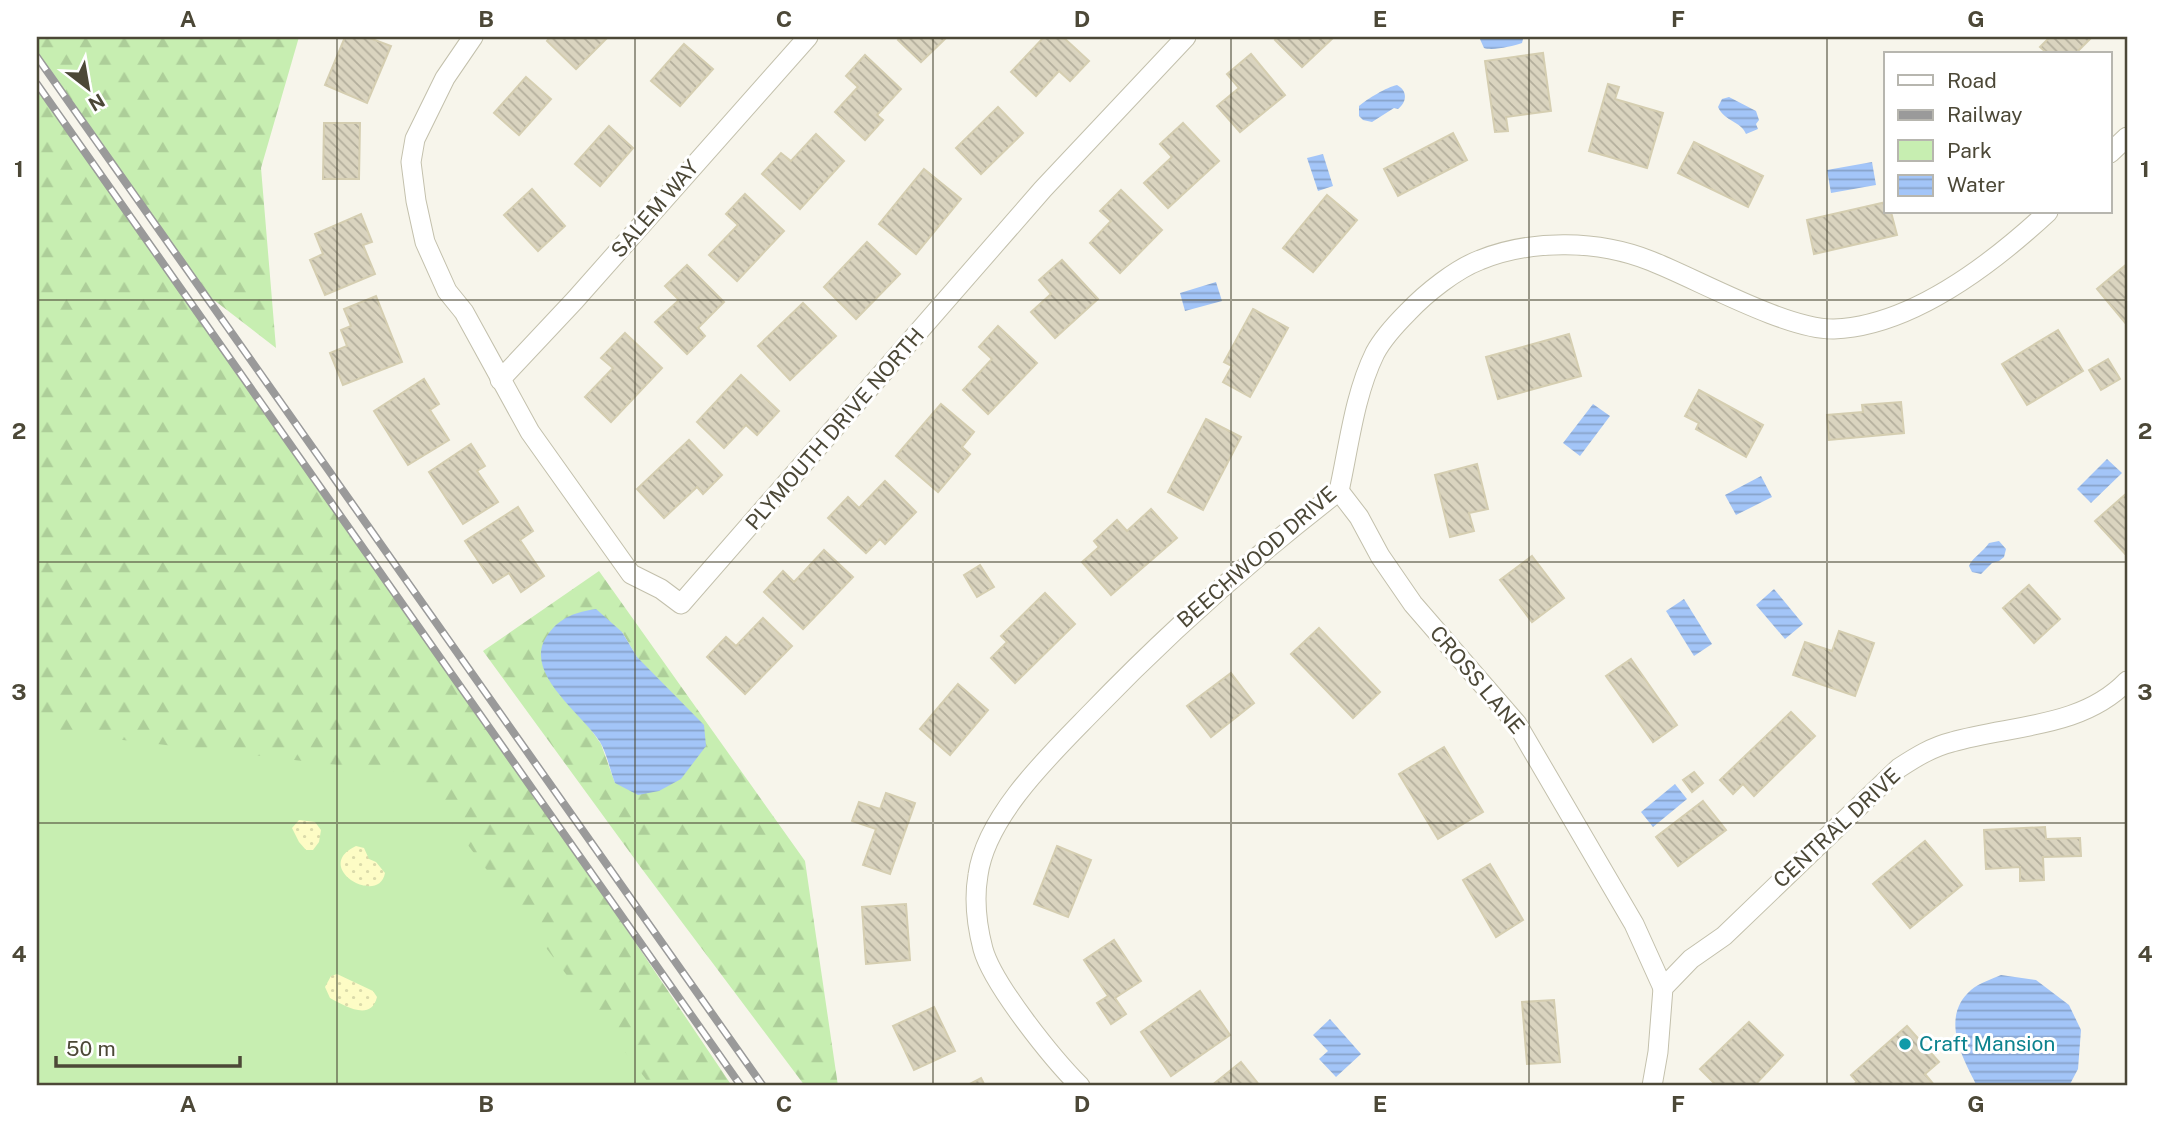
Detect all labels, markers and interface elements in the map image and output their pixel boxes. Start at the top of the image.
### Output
text: A [180,5,197,32]
text: B [478,5,494,32]
text: C [776,5,792,32]
text: D [1074,5,1090,32]
text: E [1373,5,1387,32]
text: F [1671,5,1685,32]
text: G [1967,5,1985,32]
north arrow [52,52,122,122]
legend [1884,52,2112,214]
text: Road [1947,68,1997,93]
text: N [85,89,109,116]
text: Railway [1947,102,2023,127]
text: Park [1947,138,1992,163]
text: 1 [14,155,24,182]
street label: SALEM WAY [606,155,704,262]
text: 1 [2140,155,2150,182]
text: Water [1947,172,2005,197]
street label: PLYMOUTH DRIVE NORTH [740,323,929,535]
text: 2 [12,417,26,444]
text: 2 [2138,417,2152,444]
street label: BEECHWOOD DRIVE [1172,481,1341,633]
street label: CROSS LANE [1425,621,1530,739]
text: 3 [11,678,27,705]
text: 3 [2137,678,2153,705]
street label: CENTRAL DRIVE [1768,762,1905,893]
text: 4 [11,940,27,967]
text: 4 [2137,940,2153,967]
scale bar [56,1025,240,1069]
place label: Craft Mansion [1919,1031,2055,1056]
text: 50 m [66,1036,116,1061]
marker: Craft Mansion [1897,1036,1913,1052]
text: A [180,1090,197,1117]
text: B [478,1090,494,1117]
text: C [776,1090,792,1117]
text: D [1074,1090,1090,1117]
text: E [1373,1090,1387,1117]
text: F [1671,1090,1685,1117]
text: G [1967,1090,1985,1117]

